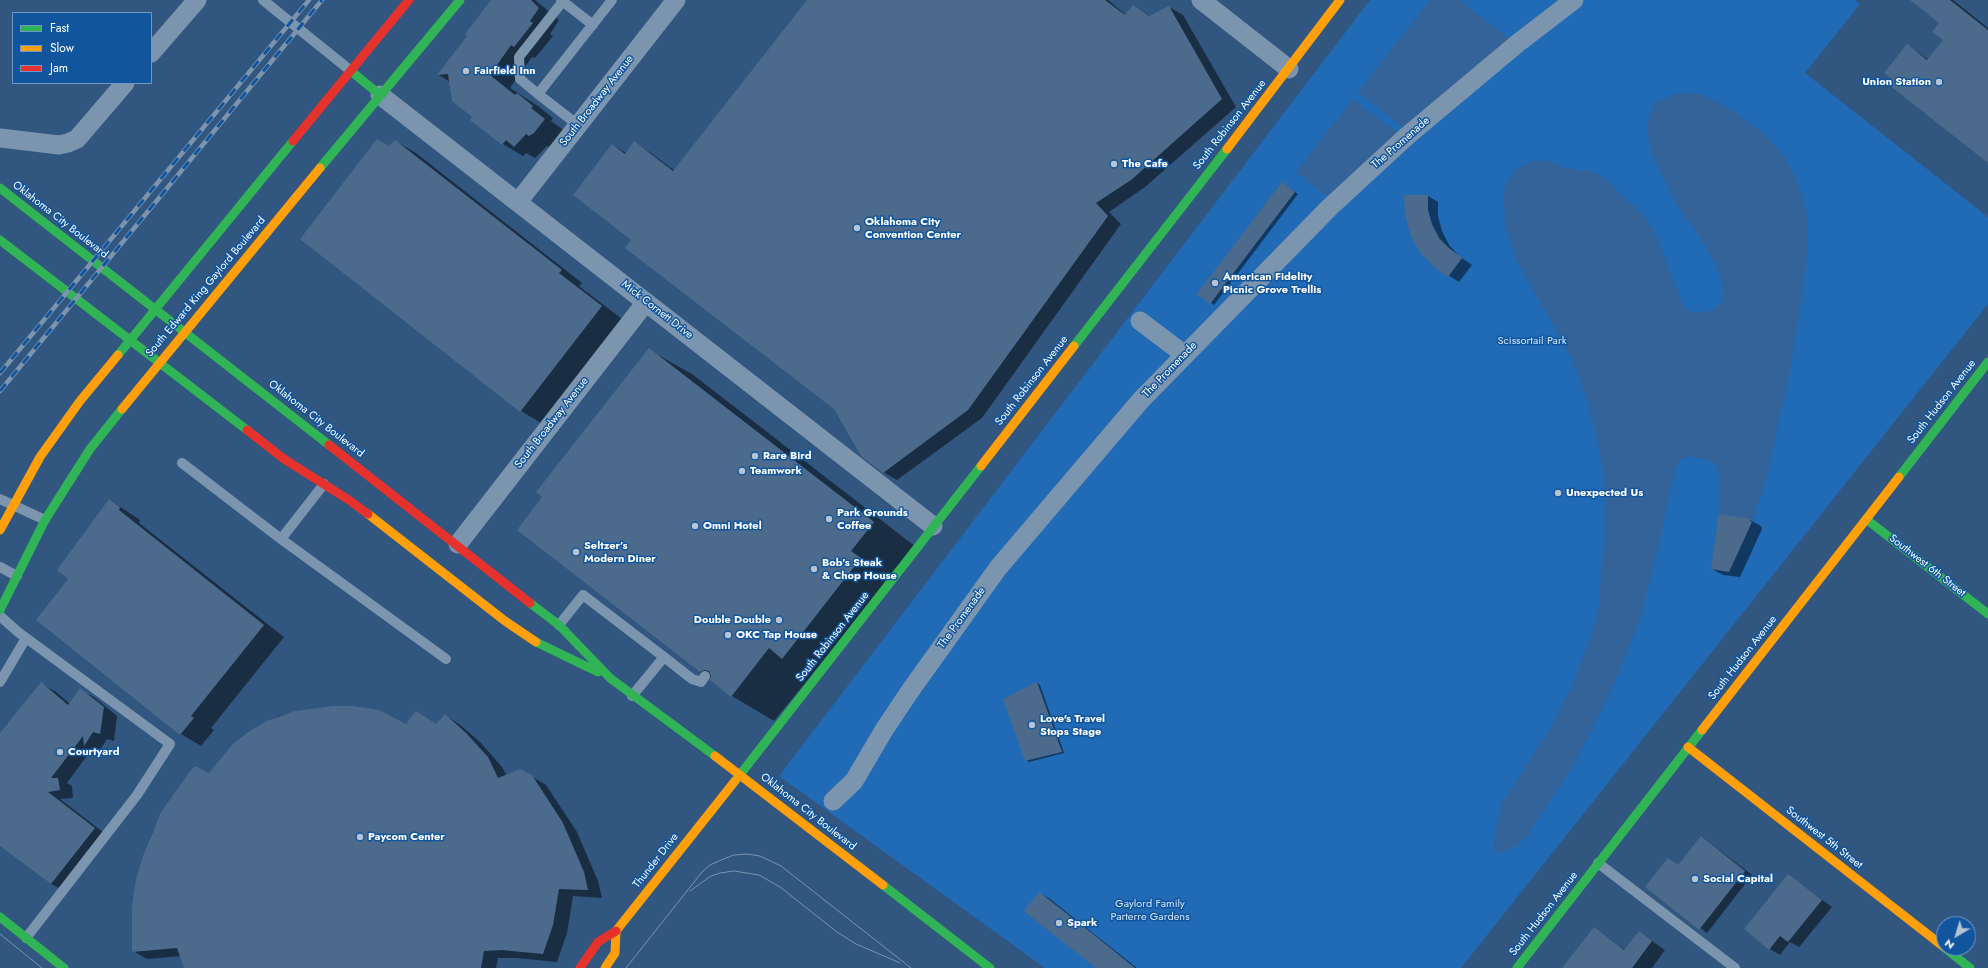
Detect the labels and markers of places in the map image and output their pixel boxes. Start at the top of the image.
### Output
place label: Fairfield Inn [474,64,536,78]
marker: Fairfield Inn [461,66,471,76]
place label: Union Station [1862,75,1931,89]
marker: Union Station [1934,77,1944,87]
place label: The Cafe [1122,157,1168,171]
marker: The Cafe [1109,159,1119,169]
place label: Oklahoma City Convention Center [865,215,961,241]
marker: Oklahoma City Convention Center [852,223,862,233]
place label: American Fidelity Picnic Grove Trellis [1223,270,1321,296]
marker: American Fidelity Picnic Grove Trellis [1210,278,1220,288]
place label: Rare Bird [763,449,812,463]
marker: Rare Bird [750,451,760,461]
place label: Teamwork [750,464,802,478]
marker: Teamwork [737,466,747,476]
place label: Unexpected Us [1566,486,1643,500]
marker: Unexpected Us [1553,488,1563,498]
place label: Park Grounds Coffee [837,506,908,532]
marker: Park Grounds Coffee [824,514,834,524]
place label: Omni Hotel [703,519,762,533]
marker: Omni Hotel [690,521,700,531]
place label: Seltzer’s Modern Diner [584,539,656,565]
marker: Seltzer’s Modern Diner [571,547,581,557]
place label: Bob’s Steak & Chop House [822,556,897,582]
marker: Bob’s Steak & Chop House [809,564,819,574]
place label: Double Double [694,613,771,627]
marker: Double Double [774,615,784,625]
place label: OKC Tap House [736,628,817,642]
marker: OKC Tap House [723,630,733,640]
place label: Love's Travel Stops Stage [1040,712,1105,738]
marker: Love's Travel Stops Stage [1027,720,1037,730]
place label: Courtyard [68,745,120,759]
marker: Courtyard [55,747,65,757]
place label: Paycom Center [368,830,445,844]
marker: Paycom Center [355,832,365,842]
place label: Social Capital [1703,872,1773,886]
marker: Social Capital [1690,874,1700,884]
place label: Spark [1067,916,1097,930]
marker: Spark [1054,918,1064,928]

